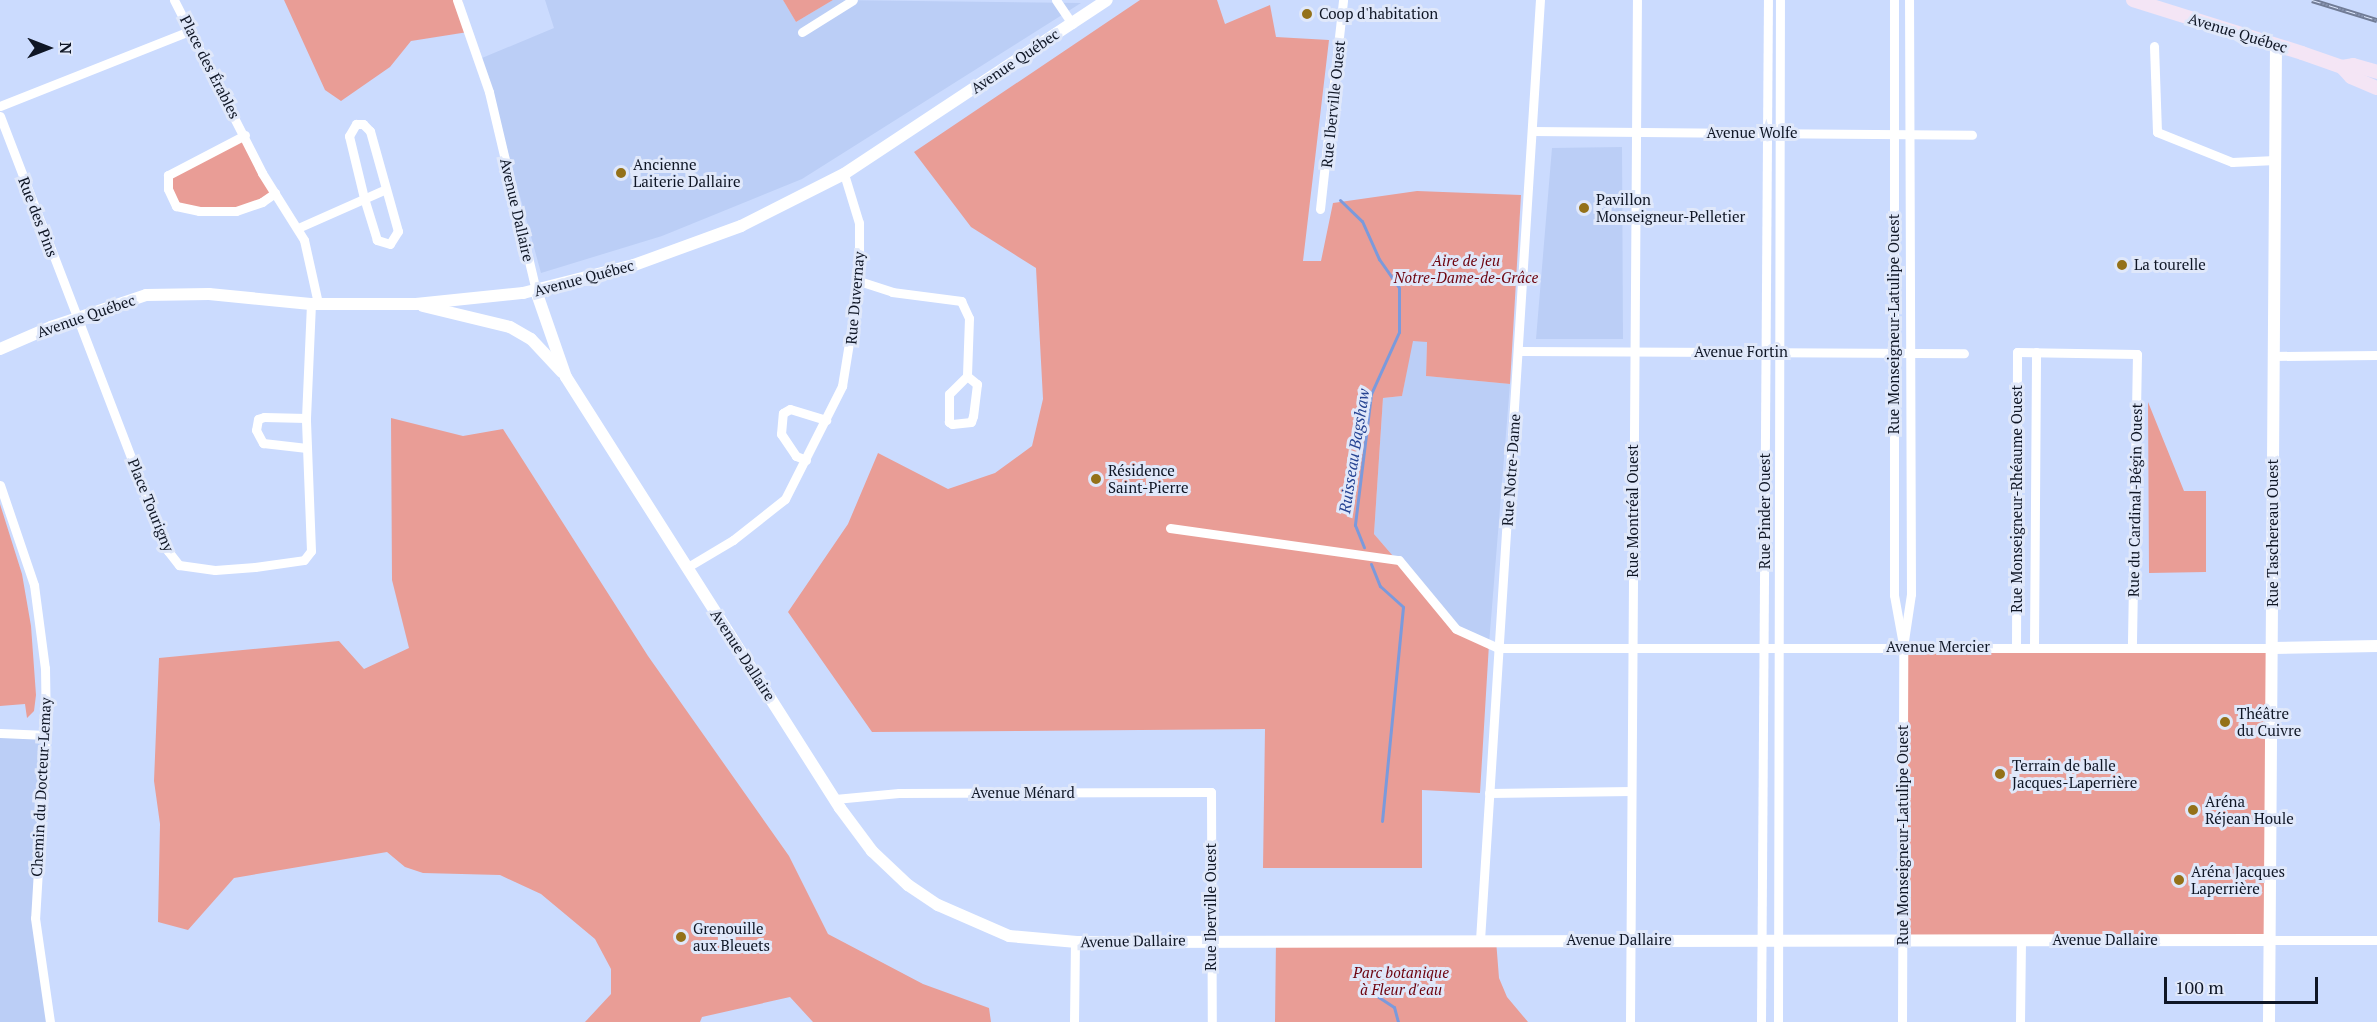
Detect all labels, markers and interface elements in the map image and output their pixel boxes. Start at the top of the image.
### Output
place label: Coop d'habitation [1319,5,1438,23]
marker: Coop d'habitation [1300,7,1314,21]
street label: Avenue Québec [2186,9,2290,57]
street label: Place des Érables [176,12,244,122]
north arrow [18,18,78,78]
street label: Avenue Québec [967,25,1063,97]
street label: Rue Iberville Ouest [1317,39,1349,169]
text: N [55,42,77,54]
street label: Avenue Wolfe [1706,124,1798,142]
place label: Ancienne Laiterie Dallaire [633,155,741,190]
street label: Avenue Dallaire [496,157,538,263]
marker: Ancienne Laiterie Dallaire [614,166,628,180]
street label: Rue des Pins [15,174,61,260]
place label: Pavillon Monseigneur-Pelletier [1596,190,1745,225]
marker: Pavillon Monseigneur-Pelletier [1577,201,1591,215]
street label: Rue Monseigneur-Latulipe Ouest [1885,214,1903,434]
street label: Rue Duvernay [842,251,868,345]
park label: Aire de jeu Notre-Dame-de-Grâce [1394,251,1538,286]
street label: Avenue Québec [532,256,636,300]
place label: La tourelle [2134,256,2206,274]
marker: La tourelle [2115,258,2129,272]
street label: Avenue Québec [35,291,137,341]
street label: Avenue Fortin [1694,343,1788,361]
street label: Rue Monseigneur-Rhéaume Ouest [2008,385,2026,613]
water label: Ruisseau Bagshaw [1335,387,1373,515]
street label: Rue du Cardinal-Bégin Ouest [2124,403,2146,597]
street label: Rue Notre-Dame [1498,413,1524,527]
street label: Rue Montréal Ouest [1624,444,1642,578]
street label: Rue Pinder Ouest [1756,453,1774,569]
street label: Place Tourigny [124,456,178,554]
street label: Rue Taschereau Ouest [2264,459,2282,607]
place label: Résidence Saint-Pierre [1108,461,1188,496]
marker: Résidence Saint-Pierre [1089,472,1103,486]
street label: Avenue Dallaire [707,606,779,704]
street label: Avenue Mercier [1886,638,1990,656]
street label: Chemin du Docteur-Lemay [27,697,55,877]
place label: Théâtre du Cuivre [2237,704,2301,739]
marker: Théâtre du Cuivre [2218,715,2232,729]
street label: Rue Monseigneur-Latulipe Ouest [1894,725,1912,945]
place label: Terrain de balle Jacques-Laperrière [2012,756,2137,791]
marker: Terrain de balle Jacques-Laperrière [1993,767,2007,781]
street label: Avenue Ménard [971,784,1075,802]
place label: Aréna Réjean Houle [2205,792,2294,827]
marker: Aréna Réjean Houle [2186,803,2200,817]
street label: Rue Iberville Ouest [1202,843,1220,971]
place label: Aréna Jacques Laperrière [2191,862,2285,897]
marker: Aréna Jacques Laperrière [2172,873,2186,887]
place label: Grenouille aux Bleuets [693,919,770,954]
marker: Grenouille aux Bleuets [674,930,688,944]
street label: Avenue Dallaire [1080,931,1186,951]
street label: Avenue Dallaire [1566,931,1672,949]
street label: Avenue Dallaire [2052,931,2158,949]
park label: Parc botanique à Fleur d'eau [1353,963,1449,998]
scale bar [2167,965,2322,1003]
text: 100 m [2175,975,2224,999]

